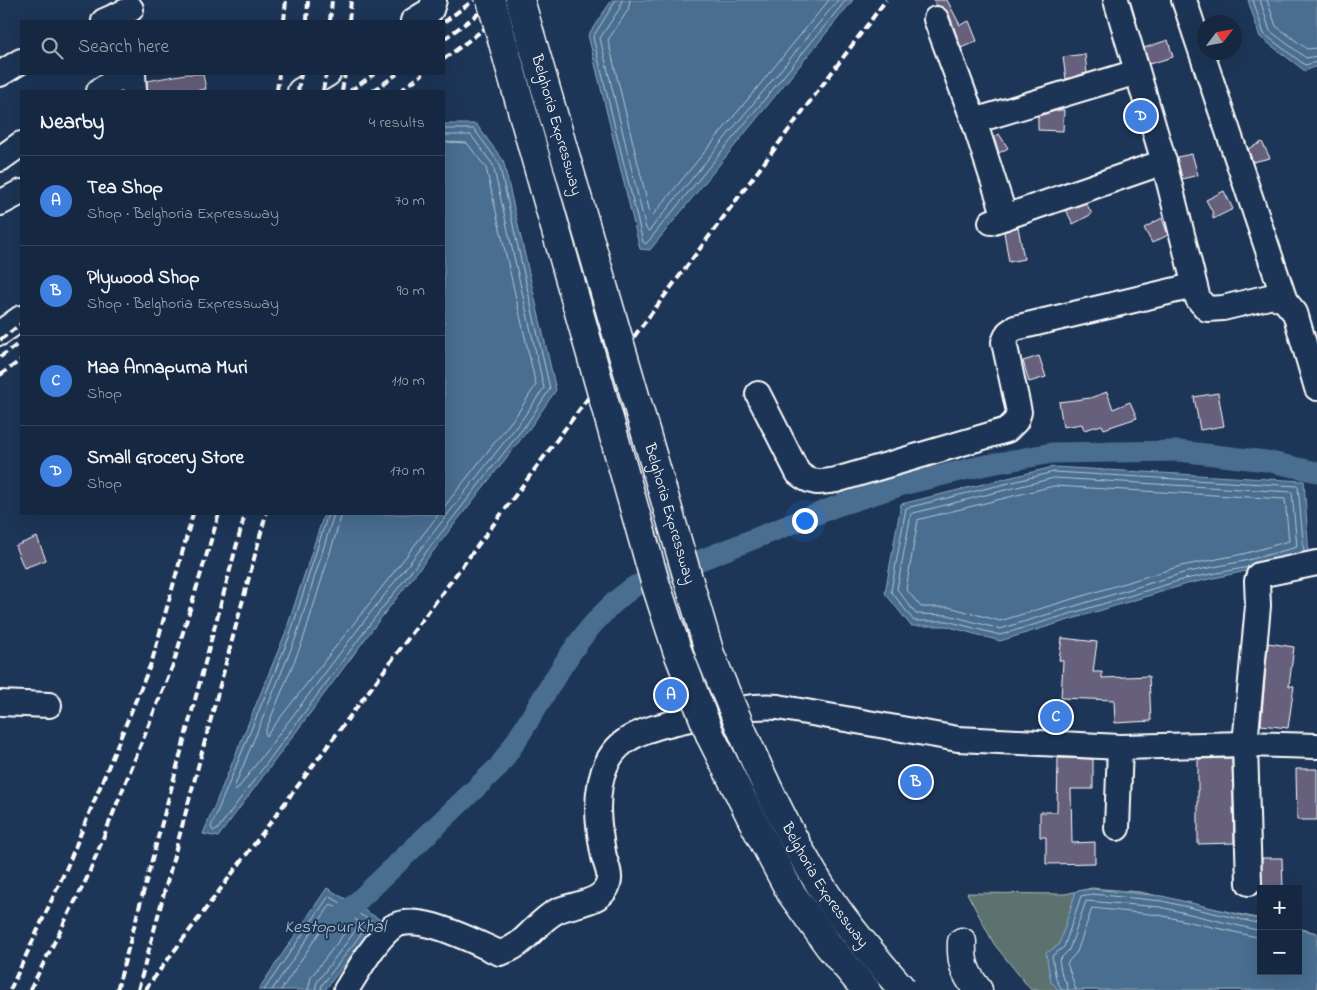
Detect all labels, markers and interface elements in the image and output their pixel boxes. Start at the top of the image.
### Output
north arrow [1197,15,1242,60]
search box [20,20,445,75]
icon: search [38,34,66,62]
text: Search here [78,34,169,61]
street label: Belghoria Expressway [524,51,588,198]
pin: D [1125,97,1157,135]
text: Nearby [40,108,104,138]
text: 4 results [369,111,425,135]
text: Tea Shop [87,175,163,202]
text: A [51,189,61,213]
text: 70 m [395,189,425,213]
text: Shop · Belghoria Expressway [87,202,279,226]
text: Plywood Shop [87,265,200,292]
text: B [51,279,61,303]
text: 90 m [397,279,425,303]
text: Shop · Belghoria Expressway [87,292,279,316]
text: Maa Annapurna Muri [87,355,248,382]
text: C [52,369,60,393]
text: 110 m [391,369,425,393]
text: Shop [87,382,122,406]
street label: Belghoria Expressway [637,439,701,587]
text: Small Grocery Store [87,445,244,472]
text: D [50,459,62,483]
text: 170 m [390,459,425,483]
text: Shop [87,472,122,496]
your location [792,508,818,534]
pin: A [655,676,687,714]
pin: C [1040,698,1072,736]
pin: B [900,763,932,801]
street label: Belghoria Expressway [774,818,874,953]
map controls [1257,885,1302,975]
button: + [1257,885,1302,930]
water label: Kestopur Khal [284,915,388,941]
button: − [1257,930,1302,975]

